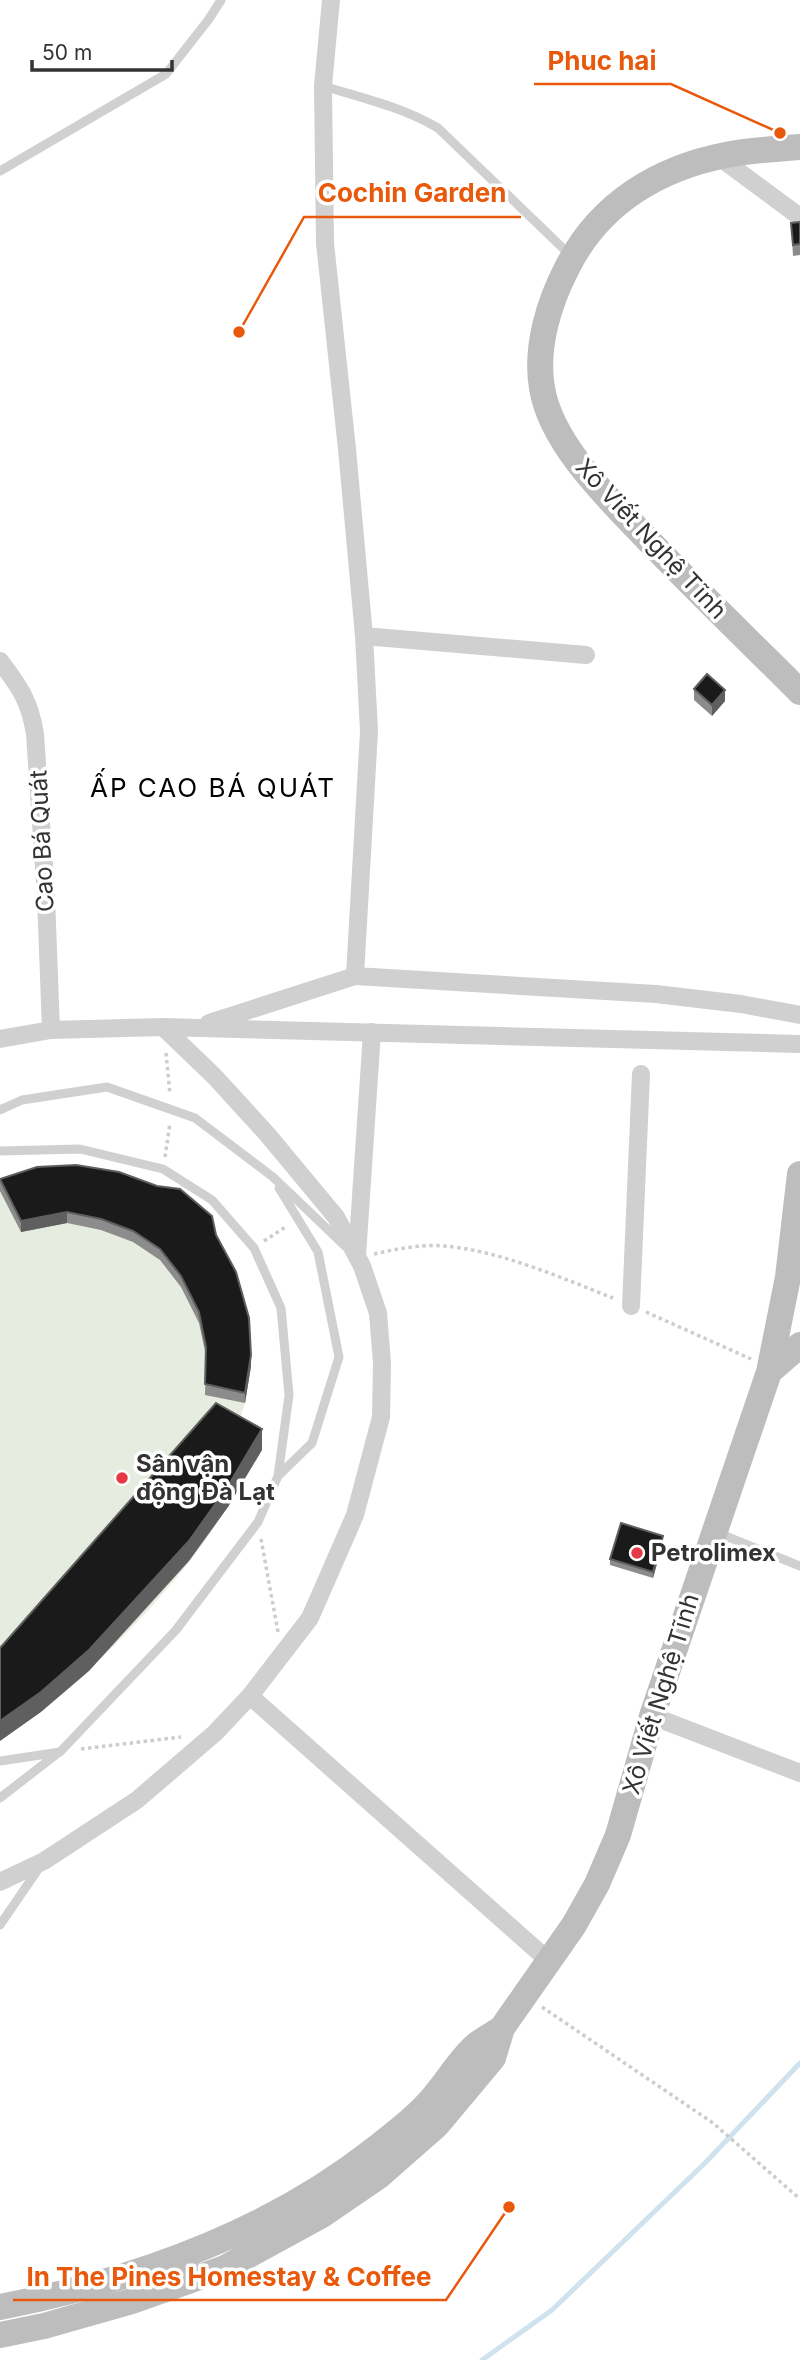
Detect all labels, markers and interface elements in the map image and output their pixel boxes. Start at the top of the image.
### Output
scale bar [32,28,172,72]
callout: Phuc hai [534,37,671,84]
text: 50 m [42,40,92,65]
text: Phuc hai [547,45,657,76]
callout: Cochin Garden [304,170,521,217]
text: Cochin Garden [318,177,506,208]
street label: Xô Viết Nghệ Tĩnh [570,453,733,625]
district label: ẤP CAO BÁ QUÁT [90,768,336,803]
street label: Cao Bá Quát [23,769,60,913]
place label: Sân vận động Đà Lạt [136,1449,275,1506]
marker: Sân vận động Đà Lạt [114,1470,130,1486]
place label: Petrolimex [651,1538,776,1567]
marker: Petrolimex [629,1545,645,1561]
street label: Xô Viết Nghệ Tĩnh [616,1590,705,1798]
callout: In The Pines Homestay & Coffee [13,2253,446,2300]
text: In The Pines Homestay & Coffee [26,2261,432,2292]

